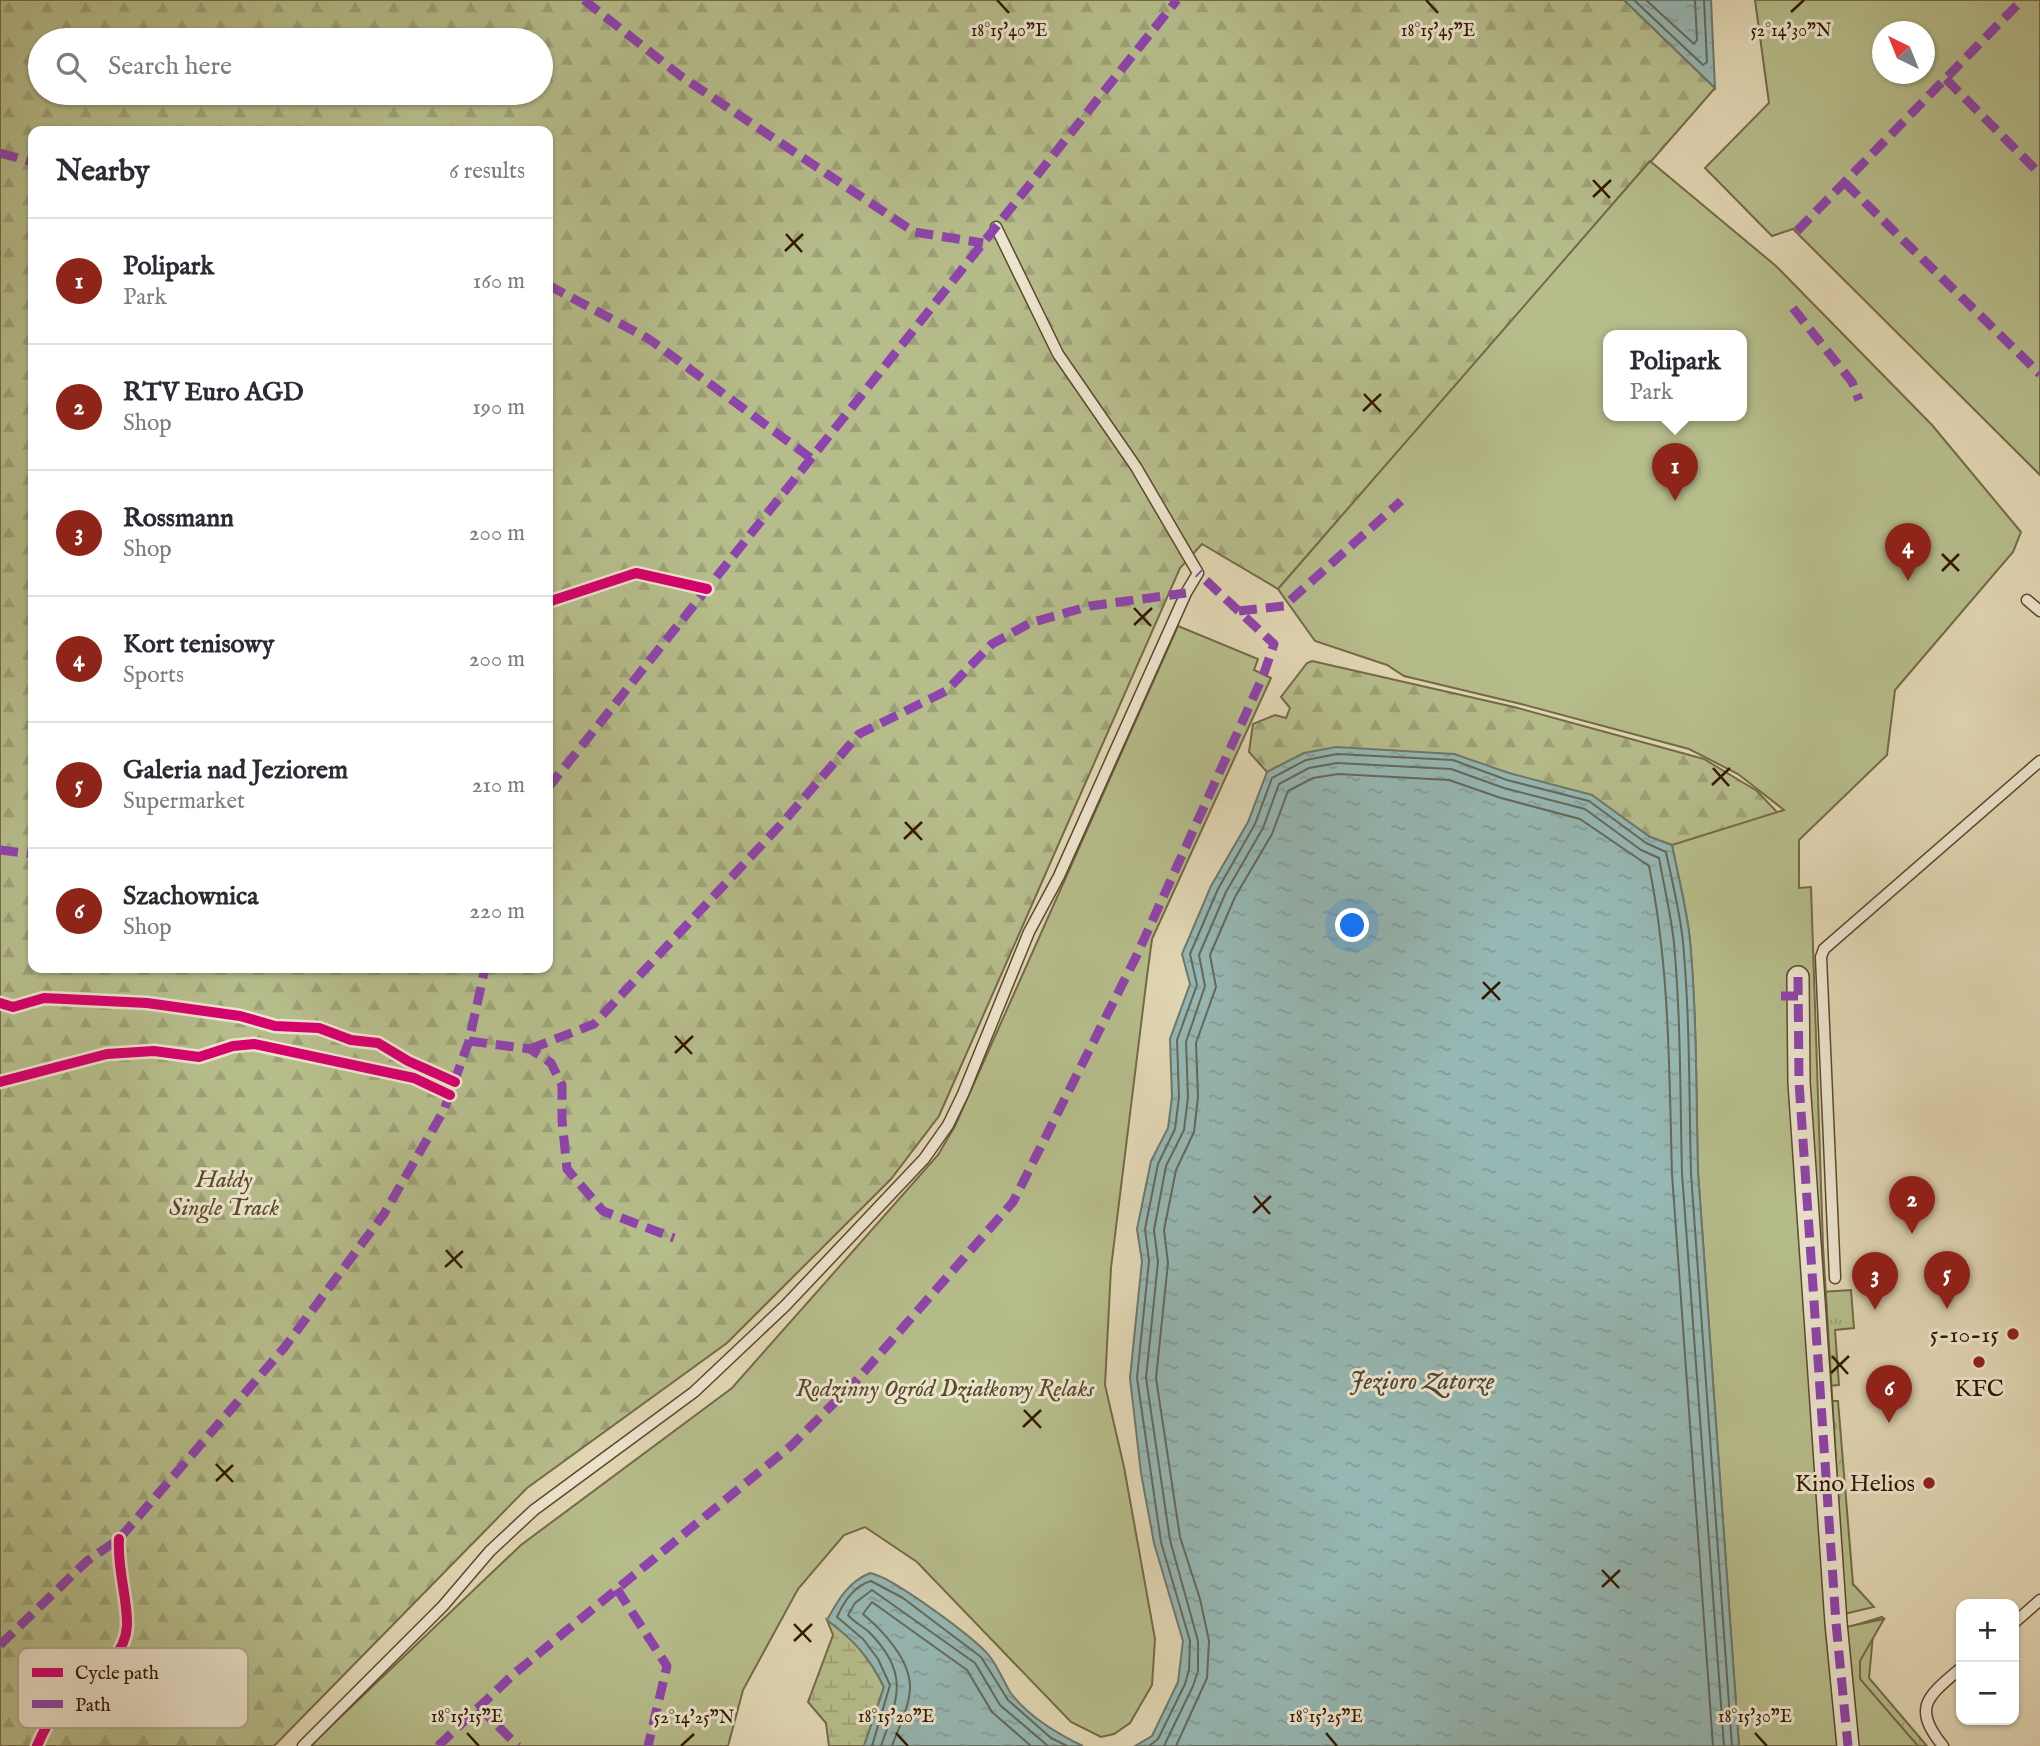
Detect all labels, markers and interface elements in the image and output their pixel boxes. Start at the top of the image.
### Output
text: 18°15'40"E [971,20,1047,43]
text: 18°15'45"E [1401,20,1475,43]
text: 52°14'30"N [1750,20,1832,43]
north arrow [1872,21,1935,84]
search box [28,28,553,105]
icon: search [52,48,90,86]
text: Search here [108,50,232,83]
text: Nearby [56,153,149,191]
text: 6 results [449,157,525,186]
text: Polipark [123,250,214,283]
text: 1 [75,267,83,296]
text: 160 m [473,267,525,296]
text: Park [123,283,167,312]
popup [1603,330,1747,421]
text: Polipark [1629,345,1721,378]
text: RTV Euro AGD [123,376,304,409]
text: Park [1629,378,1673,407]
text: 2 [74,393,84,422]
text: 190 m [472,393,525,422]
text: Shop [123,409,172,438]
pin: 1 [1652,443,1698,501]
text: Rossmann [123,502,234,535]
text: 3 [75,519,83,548]
text: 200 m [469,519,525,548]
pin: 4 [1885,523,1931,581]
text: Shop [123,535,172,564]
text: Kort tenisowy [123,628,274,661]
text: 4 [73,645,85,674]
text: 200 m [469,645,525,674]
text: Sports [123,661,184,690]
text: Galeria nad Jeziorem [123,754,348,787]
text: 5 [75,771,83,800]
text: 210 m [472,771,525,800]
text: Supermarket [123,787,245,816]
text: Szachownica [123,880,258,913]
text: 6 [74,897,84,926]
text: 220 m [469,897,525,926]
your location [1335,908,1369,942]
text: Shop [123,913,172,942]
park label: Hałdy Single Track [169,1165,279,1224]
pin: 2 [1889,1176,1935,1234]
pin: 5 [1924,1251,1970,1309]
pin: 3 [1852,1252,1898,1310]
place label: 5-10-15 [1930,1320,1999,1351]
marker: 5-10-15 [2005,1326,2021,1342]
marker: KFC [1971,1354,1987,1370]
water label: Jezioro Zatorze [1350,1365,1495,1399]
pin: 6 [1866,1365,1912,1423]
park label: Rodzinny Ogród Działkowy Relaks [796,1374,1095,1405]
place label: KFC [1954,1374,2004,1405]
place label: Kino Helios [1795,1469,1915,1500]
marker: Kino Helios [1921,1475,1937,1491]
map controls [1956,1599,2019,1725]
button: + [1956,1599,2019,1662]
legend [18,1648,248,1728]
text: Cycle path [75,1662,159,1686]
button: − [1956,1662,2019,1725]
text: Path [75,1694,111,1718]
text: 18°15'15"E [431,1706,503,1729]
text: 18°15'20"E [858,1706,934,1729]
text: 18°15'25"E [1289,1706,1363,1729]
text: 18°15'30"E [1718,1706,1792,1729]
text: 52°14'25"N [654,1707,735,1730]

